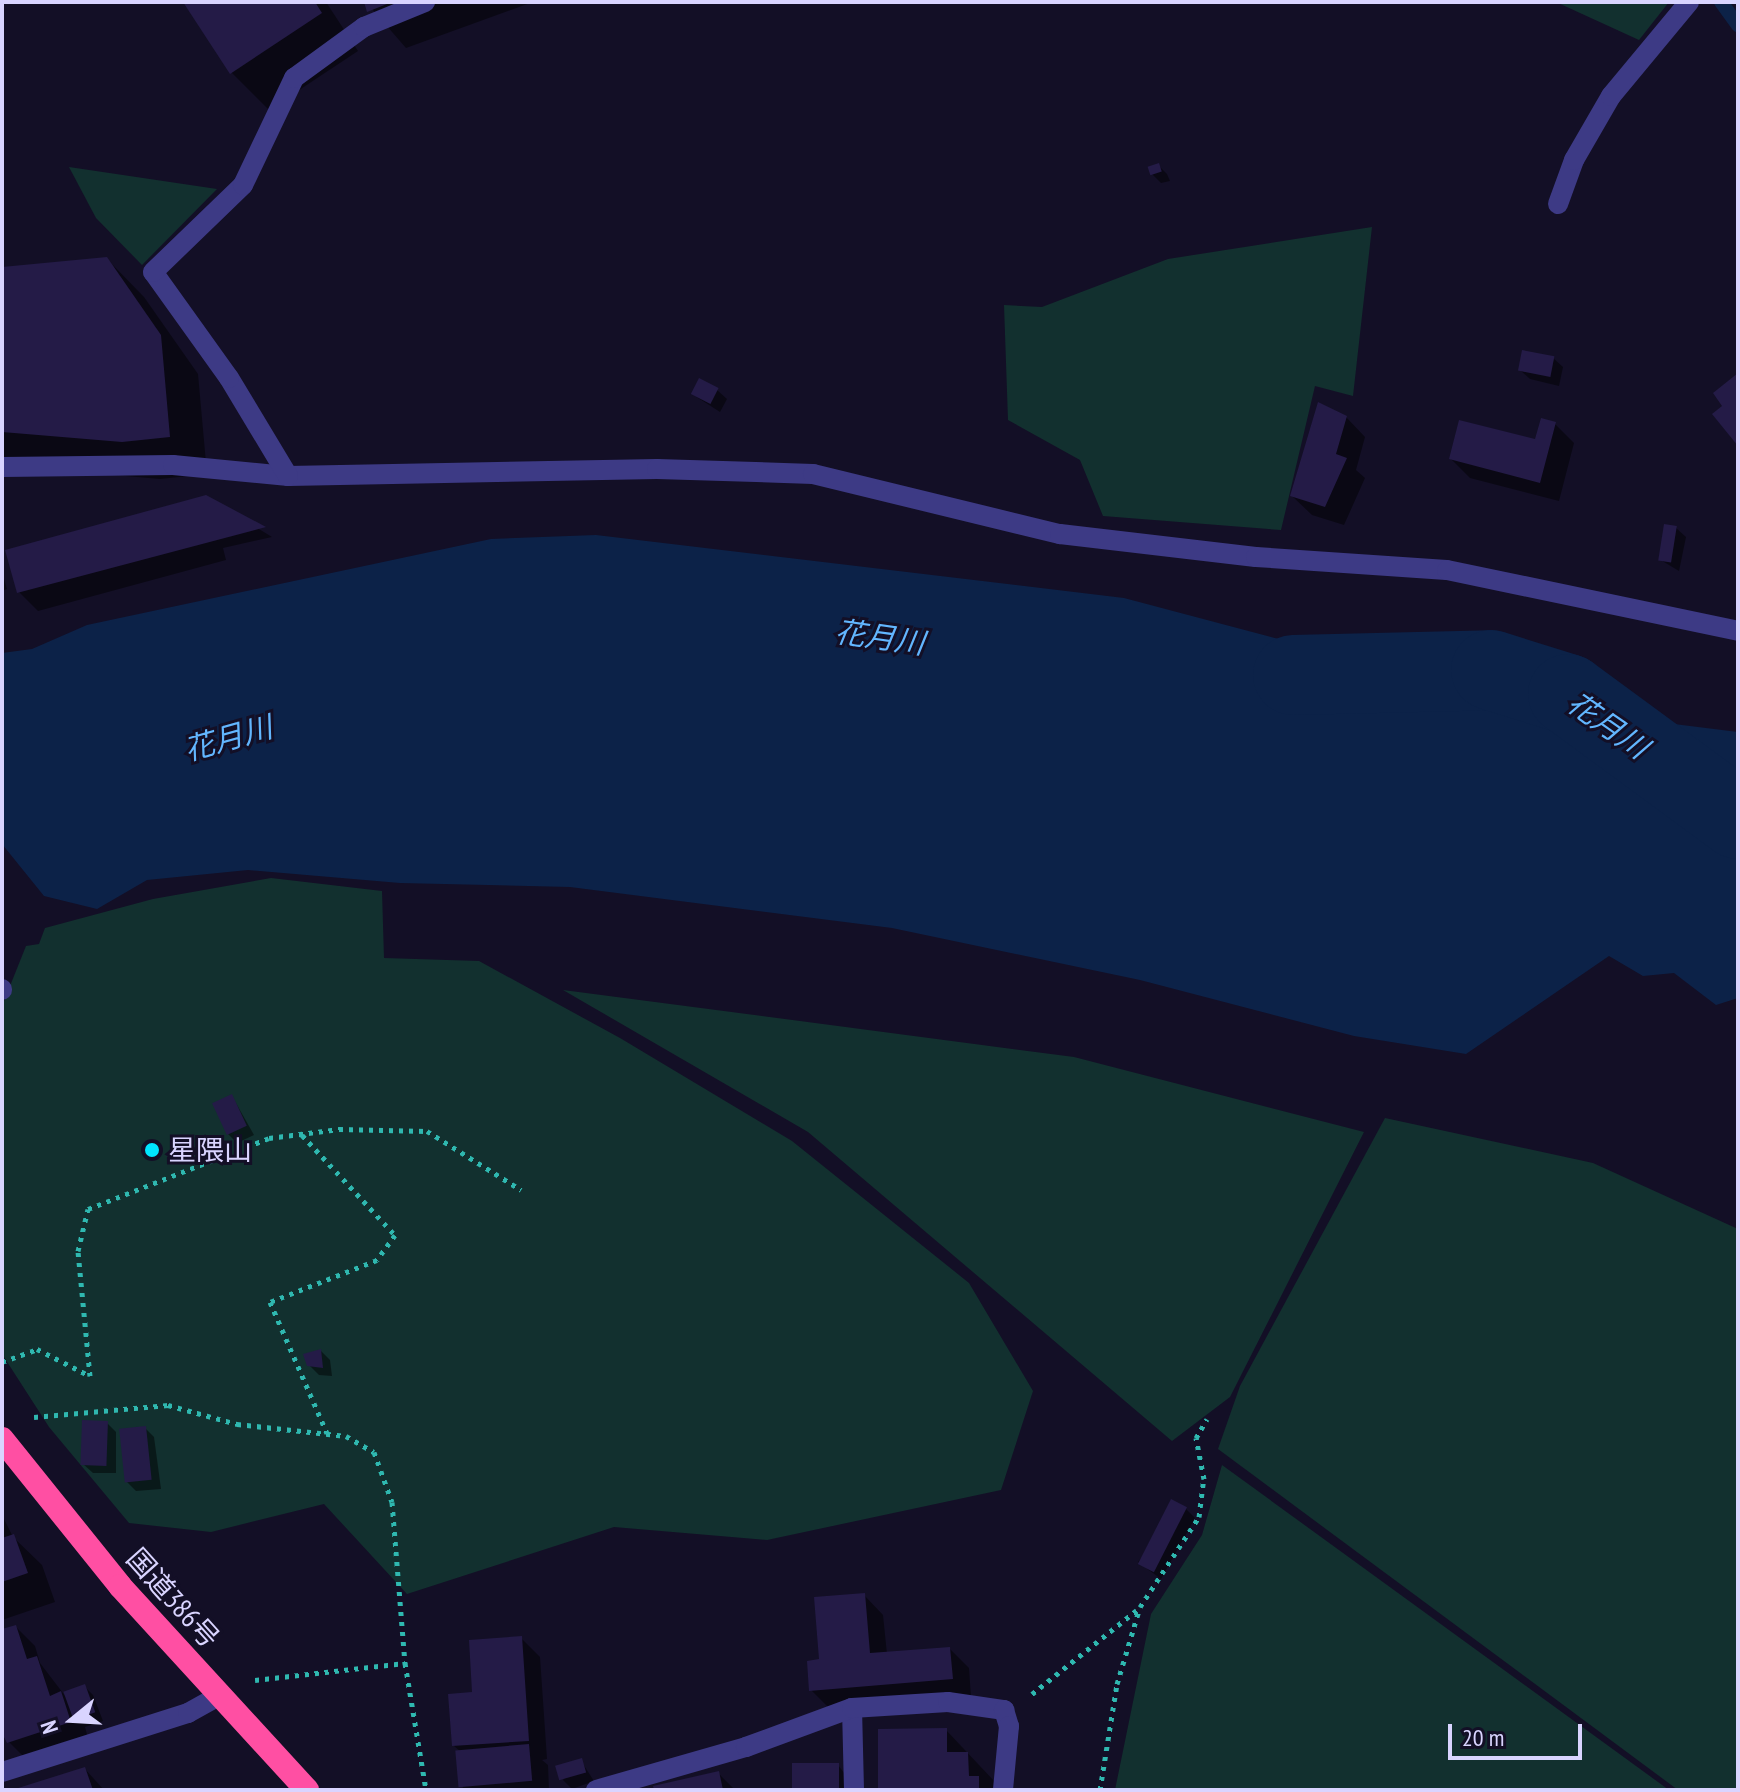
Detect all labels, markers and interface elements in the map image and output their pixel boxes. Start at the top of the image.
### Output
water label: 花月川 [833,613,927,661]
water label: 花月川 [1561,684,1655,766]
water label: 花月川 [180,708,276,768]
place label: 星隈山 [168,1133,252,1167]
marker: 星隈山 [143,1141,161,1159]
street label: 国道386号 [120,1542,226,1654]
north arrow [32,1680,112,1760]
scale bar [1452,1708,1586,1758]
text: N [34,1717,64,1737]
text: 20 m [1462,1722,1504,1753]

